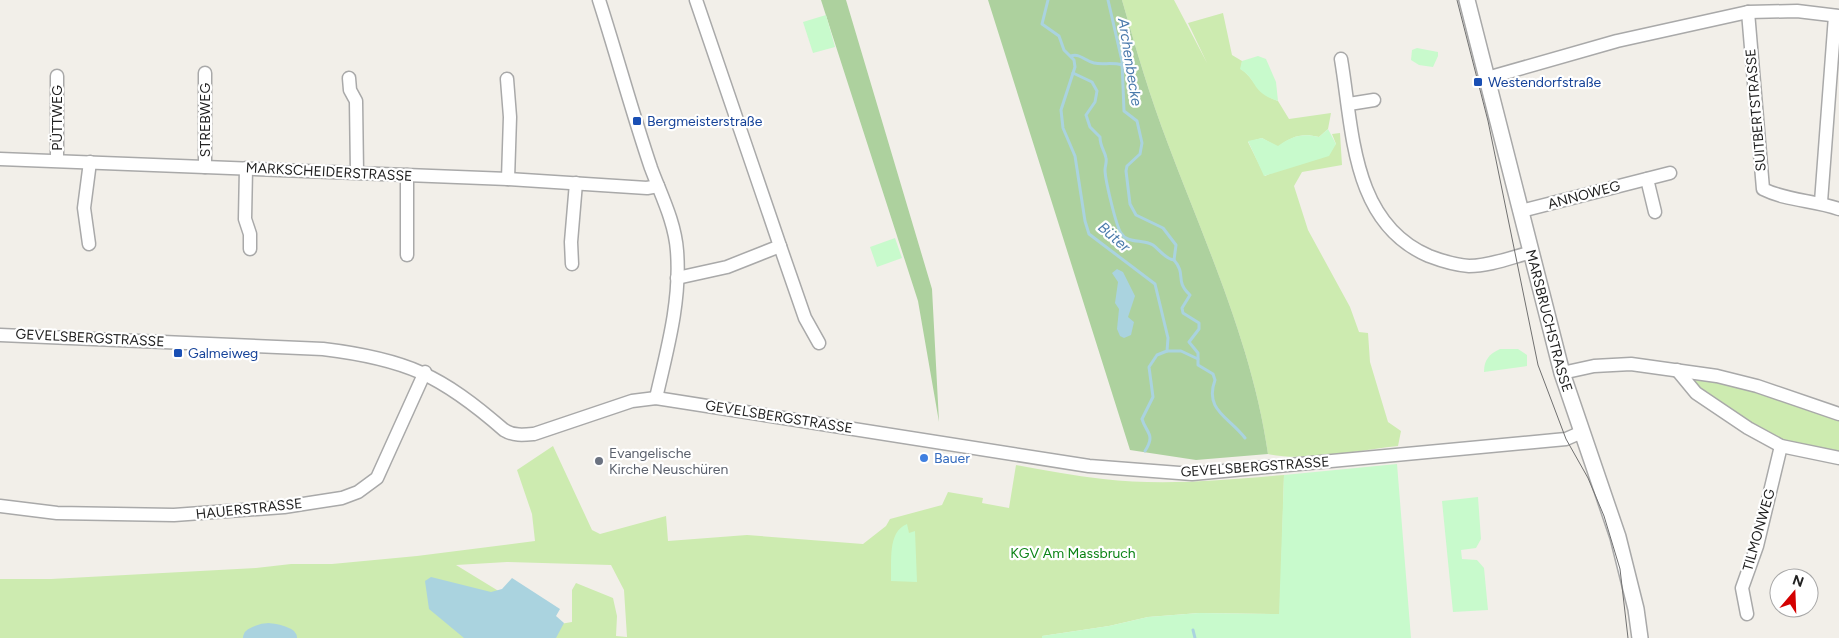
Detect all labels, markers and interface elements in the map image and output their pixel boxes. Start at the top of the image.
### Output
water label: Archenbecke [1114,16,1146,107]
street label: SUITBERTSTRASSE [1742,48,1770,172]
place label: Westendorfstraße [1488,74,1602,91]
marker: Westendorfstraße [1472,76,1484,88]
street label: STREBWEG [197,82,214,157]
street label: PÜTTWEG [49,85,66,151]
place label: Bergmeisterstraße [647,113,763,130]
marker: Bergmeisterstraße [631,115,643,127]
street label: MARKSCHEIDERSTRASSE [245,159,413,185]
street label: ANNOWEG [1546,177,1622,213]
water label: Büter [1094,218,1134,256]
street label: MARSBRUCHSTRASSE [1522,248,1576,394]
street label: GEVELSBERGSTRASSE [15,326,165,350]
place label: Galmeiweg [188,345,258,362]
marker: Galmeiweg [172,347,184,359]
street label: GEVELSBERGSTRASSE [704,397,854,437]
place label: Evangelische Kirche Neuschüren [609,445,728,478]
place label: Bauer [934,450,970,467]
marker: Bauer [918,452,930,464]
street label: GEVELSBERGSTRASSE [1180,453,1330,481]
marker: Evangelische Kirche Neuschüren [593,455,605,467]
street label: TILMONWEG [1739,487,1779,573]
street label: HAUERSTRASSE [195,495,303,523]
park label: KGV Am Massbruch [1010,545,1136,562]
north arrow [1769,568,1819,618]
text: N [1790,571,1806,591]

